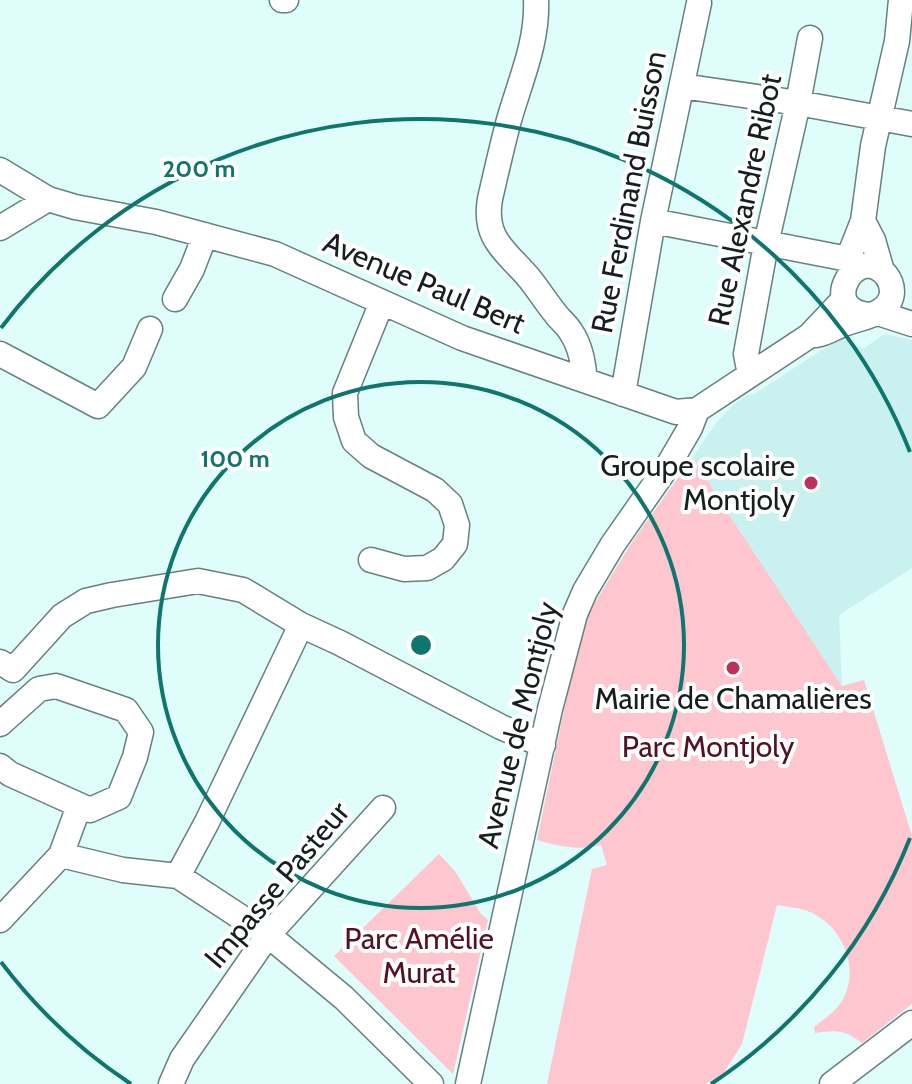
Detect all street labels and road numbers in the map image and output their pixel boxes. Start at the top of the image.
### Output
street label: Rue Ferdinand Buisson [583,48,674,336]
street label: Rue Alexandre Ribot [700,71,789,329]
street label: Avenue Paul Bert [318,223,531,342]
street label: Avenue de Montjoly [469,598,566,852]
street label: Impasse Pasteur [196,794,357,975]

